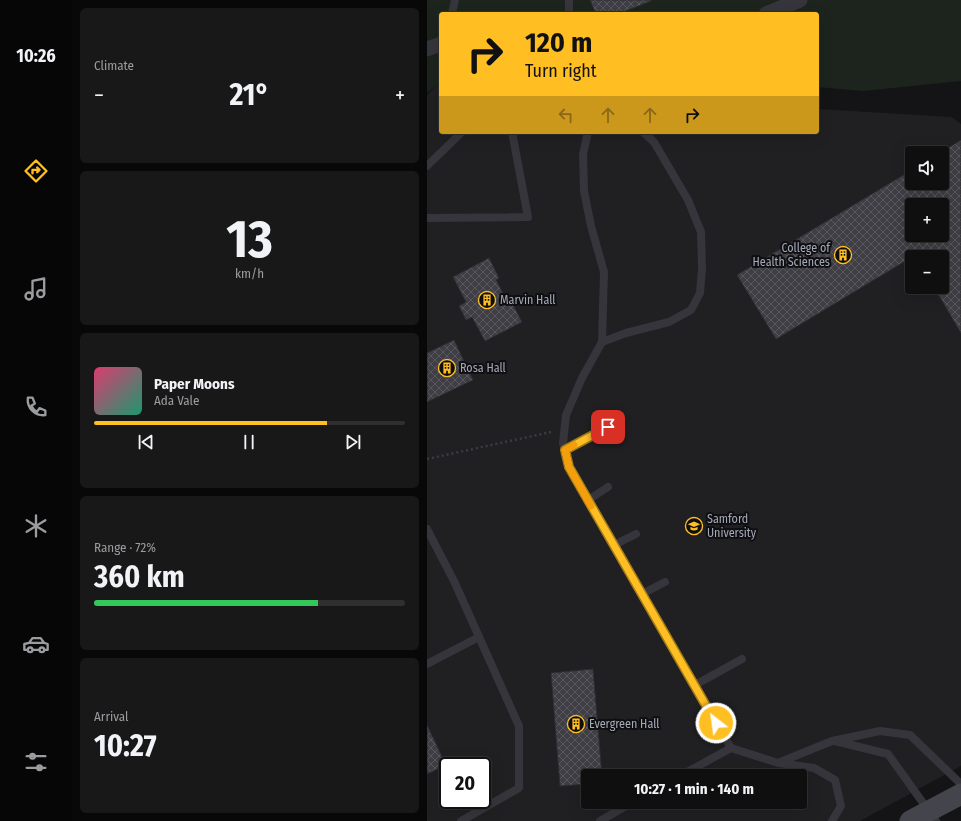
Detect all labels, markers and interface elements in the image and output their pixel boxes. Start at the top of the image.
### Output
text: 120 m [525,26,592,59]
icon: right [459,28,511,80]
text: 10:26 [16,45,56,67]
text: Climate [94,58,134,73]
text: Turn right [525,60,597,82]
text: 21° [229,77,270,113]
text: − [94,82,104,109]
text: + [395,82,405,109]
icon: left [555,104,577,126]
icon: ahead [597,104,619,126]
icon: ahead [639,104,661,126]
icon: right [681,104,703,126]
map controls [905,146,949,294]
button: sound [905,146,949,190]
icon: directions [22,157,50,185]
button: + [905,198,949,242]
text: 13 [226,208,273,271]
place label: College of Health Sciences [753,241,831,269]
building icon: College of Health Sciences [833,245,853,265]
button: − [905,250,949,294]
text: km/h [235,266,264,281]
icon: music [22,275,50,303]
building icon: Marvin Hall [477,290,497,310]
place label: Marvin Hall [500,293,555,307]
building icon: Rosa Hall [437,358,457,378]
place label: Rosa Hall [460,361,506,375]
text: Paper Moons [154,375,235,393]
icon: phone [22,393,50,421]
text: Ada Vale [154,393,199,408]
pin [591,410,625,444]
icon: arrive [597,416,619,438]
icon: previous [135,431,157,453]
icon: pause [238,431,260,453]
icon: next [342,431,364,453]
icon: climate [22,512,50,540]
place label: Samford University [707,512,757,540]
school or university icon: Samford University [684,516,704,536]
text: Range · 72% [94,540,156,555]
text: 360 km [94,559,185,595]
icon: car [22,630,50,658]
position arrow [695,702,737,744]
text: Arrival [94,709,128,724]
building icon: Evergreen Hall [566,714,586,734]
place label: Evergreen Hall [589,717,660,731]
text: 10:27 [94,728,156,764]
icon: filters [22,748,50,776]
speed limit sign: 20 [439,757,491,809]
text: 10:27 · 1 min · 140 m [634,780,754,798]

